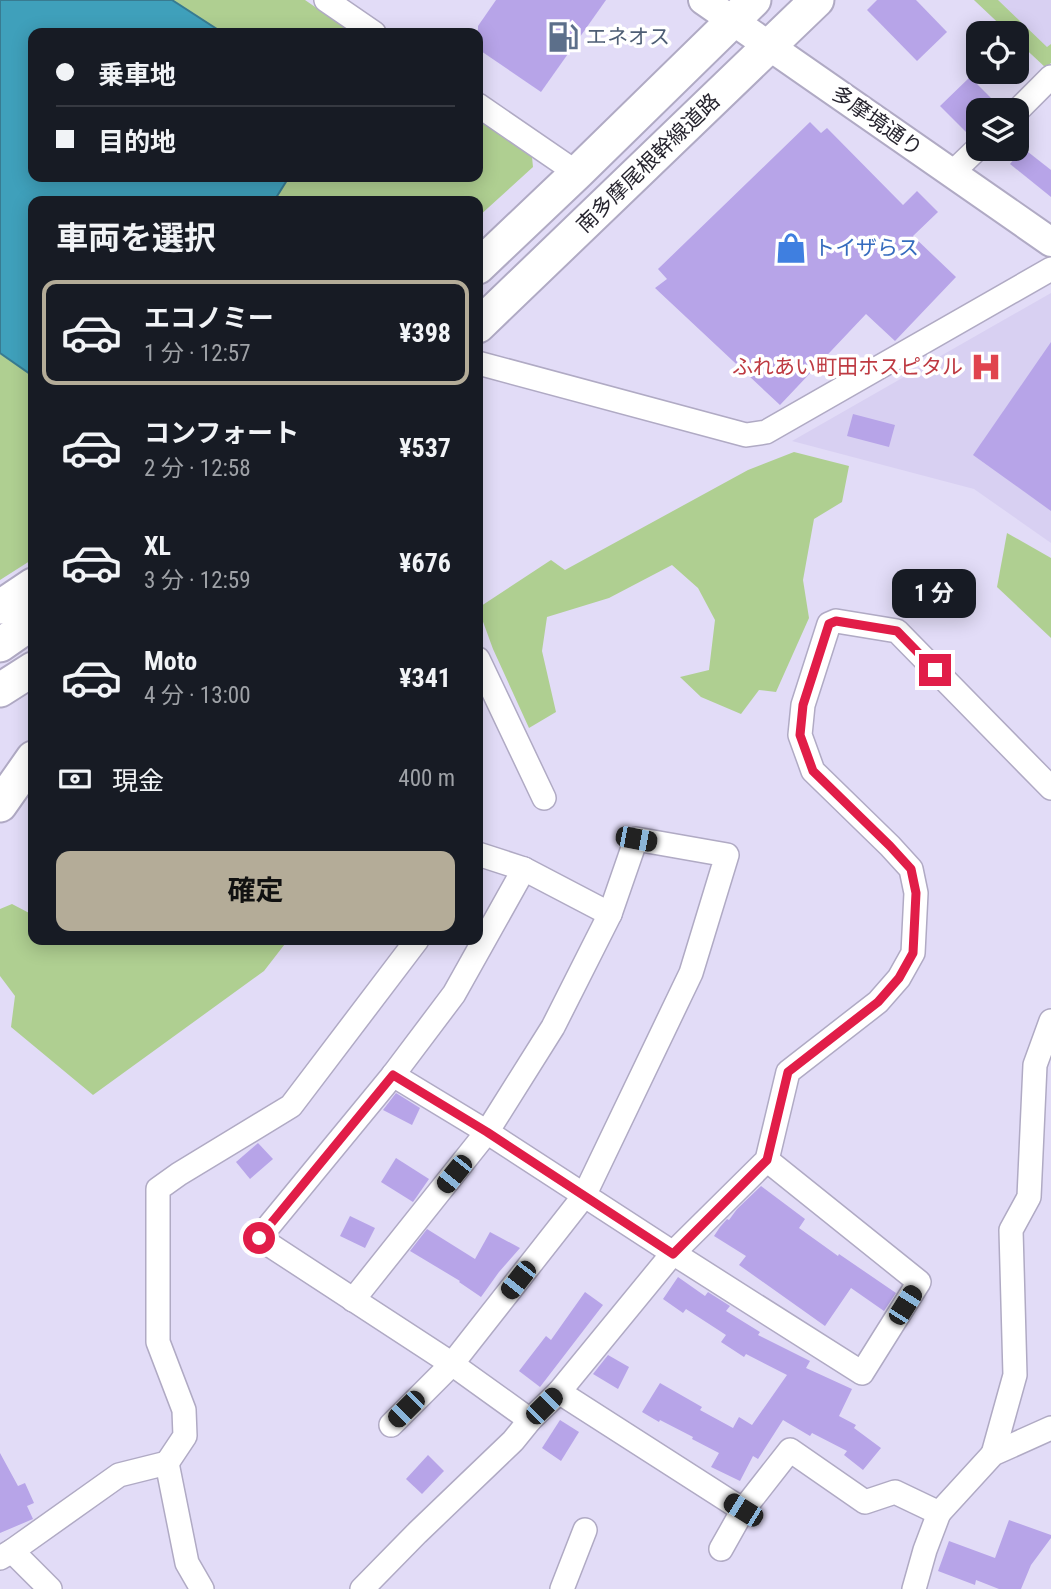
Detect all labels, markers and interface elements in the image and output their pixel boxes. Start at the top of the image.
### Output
fuel station icon: エネオス [546,20,580,54]
map controls [966,21,1029,161]
button: locate [966,21,1029,84]
place label: エネオス [586,25,670,49]
text: 乗車地 [98,60,176,90]
street label: 多摩境通り [827,81,927,161]
street label: 南多摩尾根幹線道路 [572,89,724,237]
button: layers [966,98,1029,161]
text: 目的地 [98,127,176,157]
text: 車両を選択 [56,219,216,257]
shop icon: トイザらス [774,231,808,265]
place label: トイザらス [814,236,919,260]
icon: car [60,301,123,364]
text: エコノミー [144,303,274,333]
text: ¥398 [399,318,451,348]
text: 1 分 · 12:57 [144,340,251,367]
hospital icon: ふれあい町田ホスピタル [969,350,1003,384]
place label: ふれあい町田ホスピタル [732,355,963,379]
icon: car [60,416,123,479]
text: コンフォート [144,418,299,448]
text: ¥537 [399,433,451,463]
text: 2 分 · 12:58 [144,455,251,482]
icon: car [60,531,123,594]
text: XL [144,531,171,561]
text: ¥676 [399,548,451,578]
text: 3 分 · 12:59 [144,567,251,594]
callout: 1 分 [893,568,977,618]
text: 1 分 [914,580,954,607]
icon: car [60,646,123,709]
text: Moto [144,646,197,676]
route end [919,654,951,686]
text: ¥341 [399,663,451,693]
text: 4 分 · 13:00 [144,682,251,709]
icon: cash [56,760,94,798]
text: 400 m [398,765,455,792]
text: 現金 [112,766,164,796]
car [614,825,659,853]
button: 確定 [56,851,455,931]
car [433,1151,476,1197]
route start [243,1222,275,1254]
car [497,1257,540,1303]
car [885,1282,926,1328]
car [522,1384,567,1428]
car [384,1387,429,1431]
car [720,1490,767,1530]

